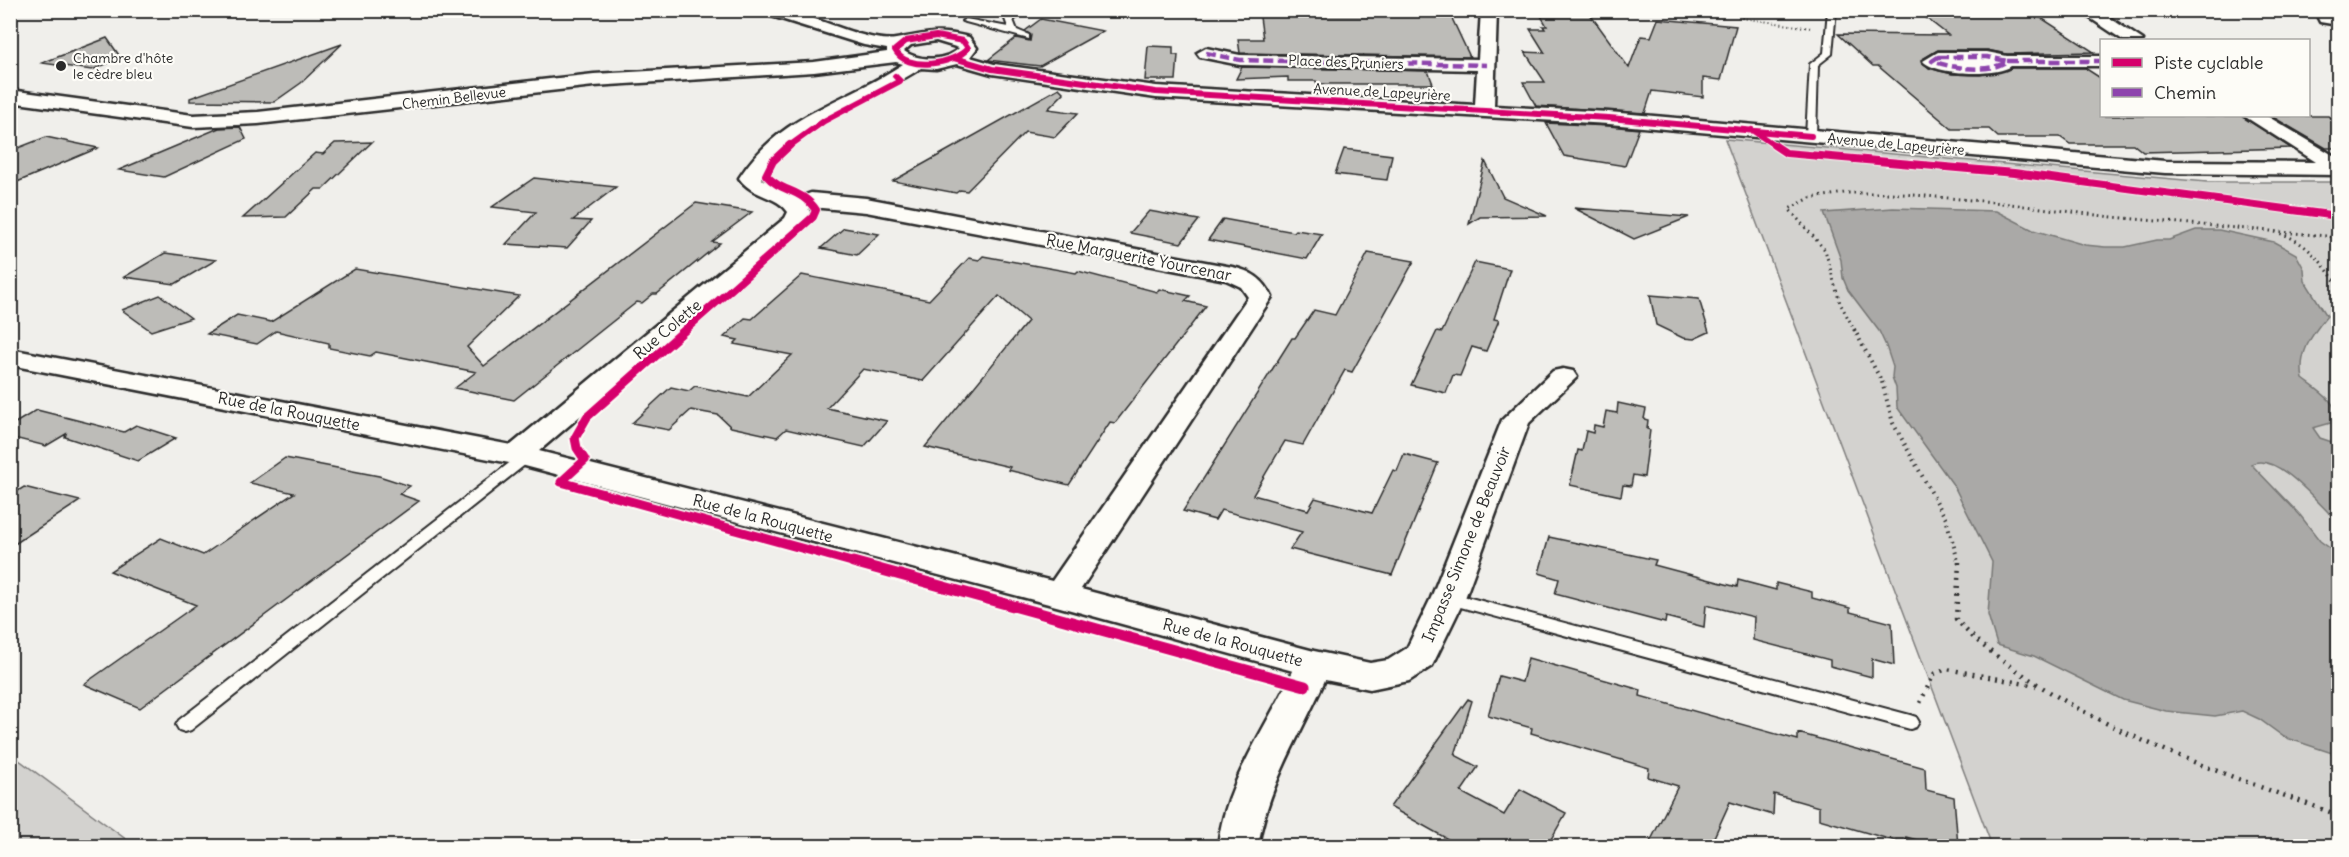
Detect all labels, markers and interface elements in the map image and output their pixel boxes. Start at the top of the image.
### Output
legend [2100,39,2310,117]
place label: Chambre d'hôte le cèdre bleu [73,49,173,83]
street label: Place des Pruniers [1288,51,1404,73]
text: Piste cyclable [2154,51,2263,74]
marker: Chambre d'hôte le cèdre bleu [54,59,68,73]
street label: Avenue de Lapeyrière [1313,79,1451,105]
text: Chemin [2154,81,2216,104]
street label: Chemin Bellevue [401,83,507,113]
street label: Avenue de Lapeyrière [1827,129,1965,159]
street label: Rue Marguerite Yourcenar [1045,229,1234,285]
street label: Rue Colette [629,295,705,363]
street label: Rue de la Rouquette [216,387,362,435]
street label: Impasse Simone de Beauvoir [1417,443,1515,645]
street label: Rue de la Rouquette [691,490,835,546]
street label: Rue de la Rouquette [1161,614,1305,670]

